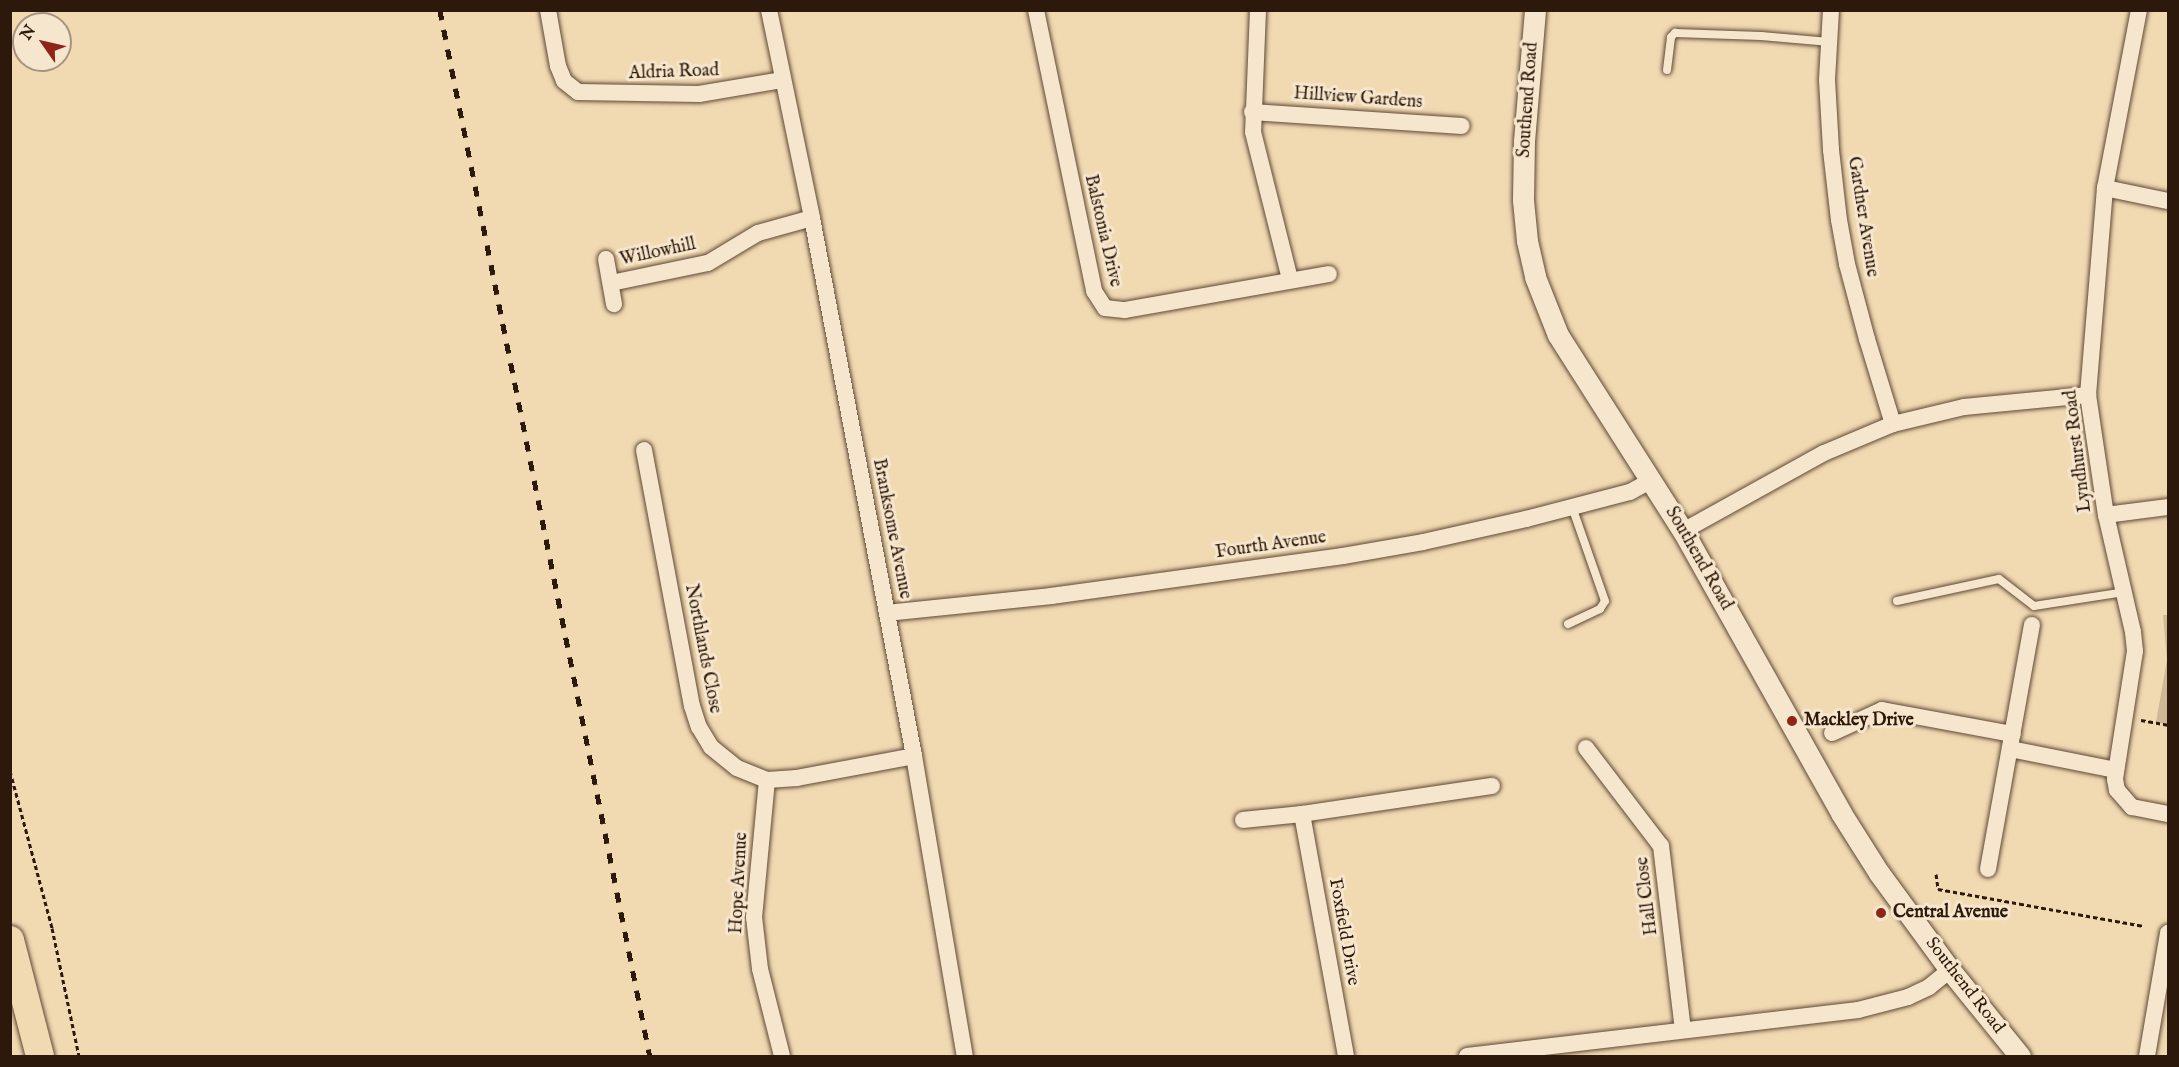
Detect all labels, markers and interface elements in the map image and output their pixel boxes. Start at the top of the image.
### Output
north arrow [12,12,72,72]
text: N [17,22,41,44]
street label: Southend Road [1514,41,1544,159]
street label: Aldria Road [628,61,720,85]
street label: Hillview Gardens [1293,84,1423,114]
street label: Gardner Avenue [1842,155,1882,279]
street label: Balstonia Drive [1079,173,1125,289]
street label: Willowhill [618,234,698,272]
street label: Lyndhurst Road [2061,389,2097,513]
street label: Branksome Avenue [867,457,915,601]
street label: Southend Road [1660,503,1736,615]
street label: Fourth Avenue [1214,528,1328,564]
street label: Northlands Close [679,583,725,715]
place label: Mackley Drive [1804,710,1914,732]
marker: Mackley Drive [1785,714,1799,728]
street label: Hope Avenue [727,832,753,934]
street label: Hall Close [1632,855,1664,937]
street label: Foxfield Drive [1323,877,1363,987]
place label: Central Avenue [1893,902,2008,924]
marker: Central Avenue [1874,906,1888,920]
street label: Southend Road [1920,934,2008,1038]

